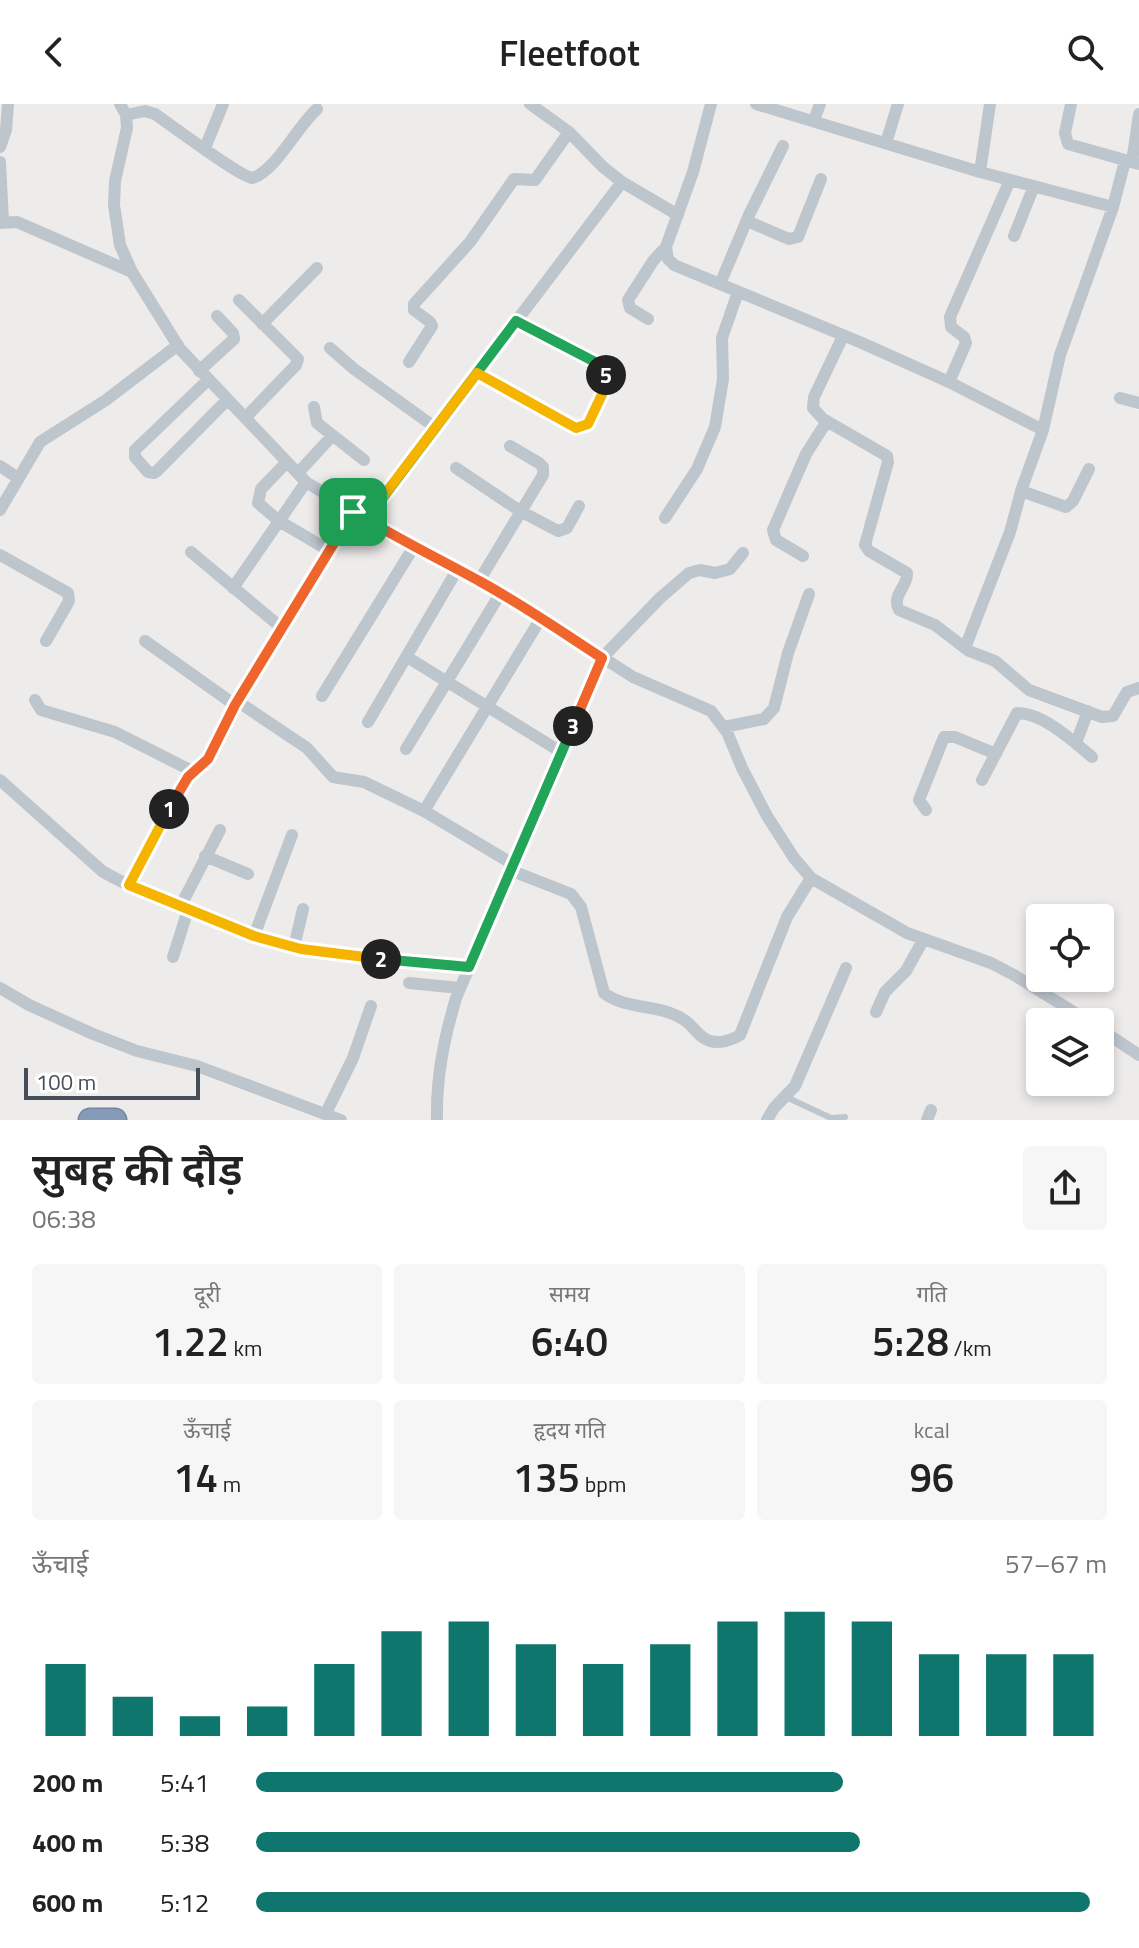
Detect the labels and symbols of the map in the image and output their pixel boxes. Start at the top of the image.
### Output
pin: 5 [586,355,626,395]
pin [319,478,387,546]
pin: 3 [553,706,593,746]
pin: 1 [149,789,189,829]
pin: 2 [361,939,401,979]
scale bar [24,1064,200,1100]

